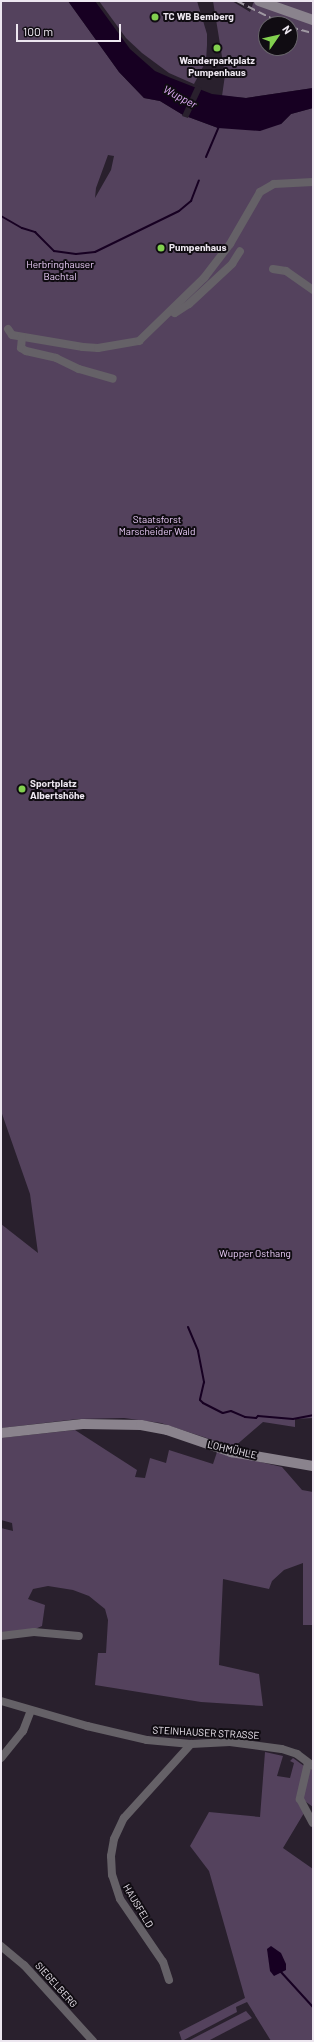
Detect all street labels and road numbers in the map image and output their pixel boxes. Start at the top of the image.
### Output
street label: LOHMÜHLE [206,1438,258,1462]
street label: STEINHAUSER STRASSE [152,1724,260,1742]
street label: HAUSFELD [120,1882,156,1930]
street label: SIEGELBERG [33,1960,79,2010]

